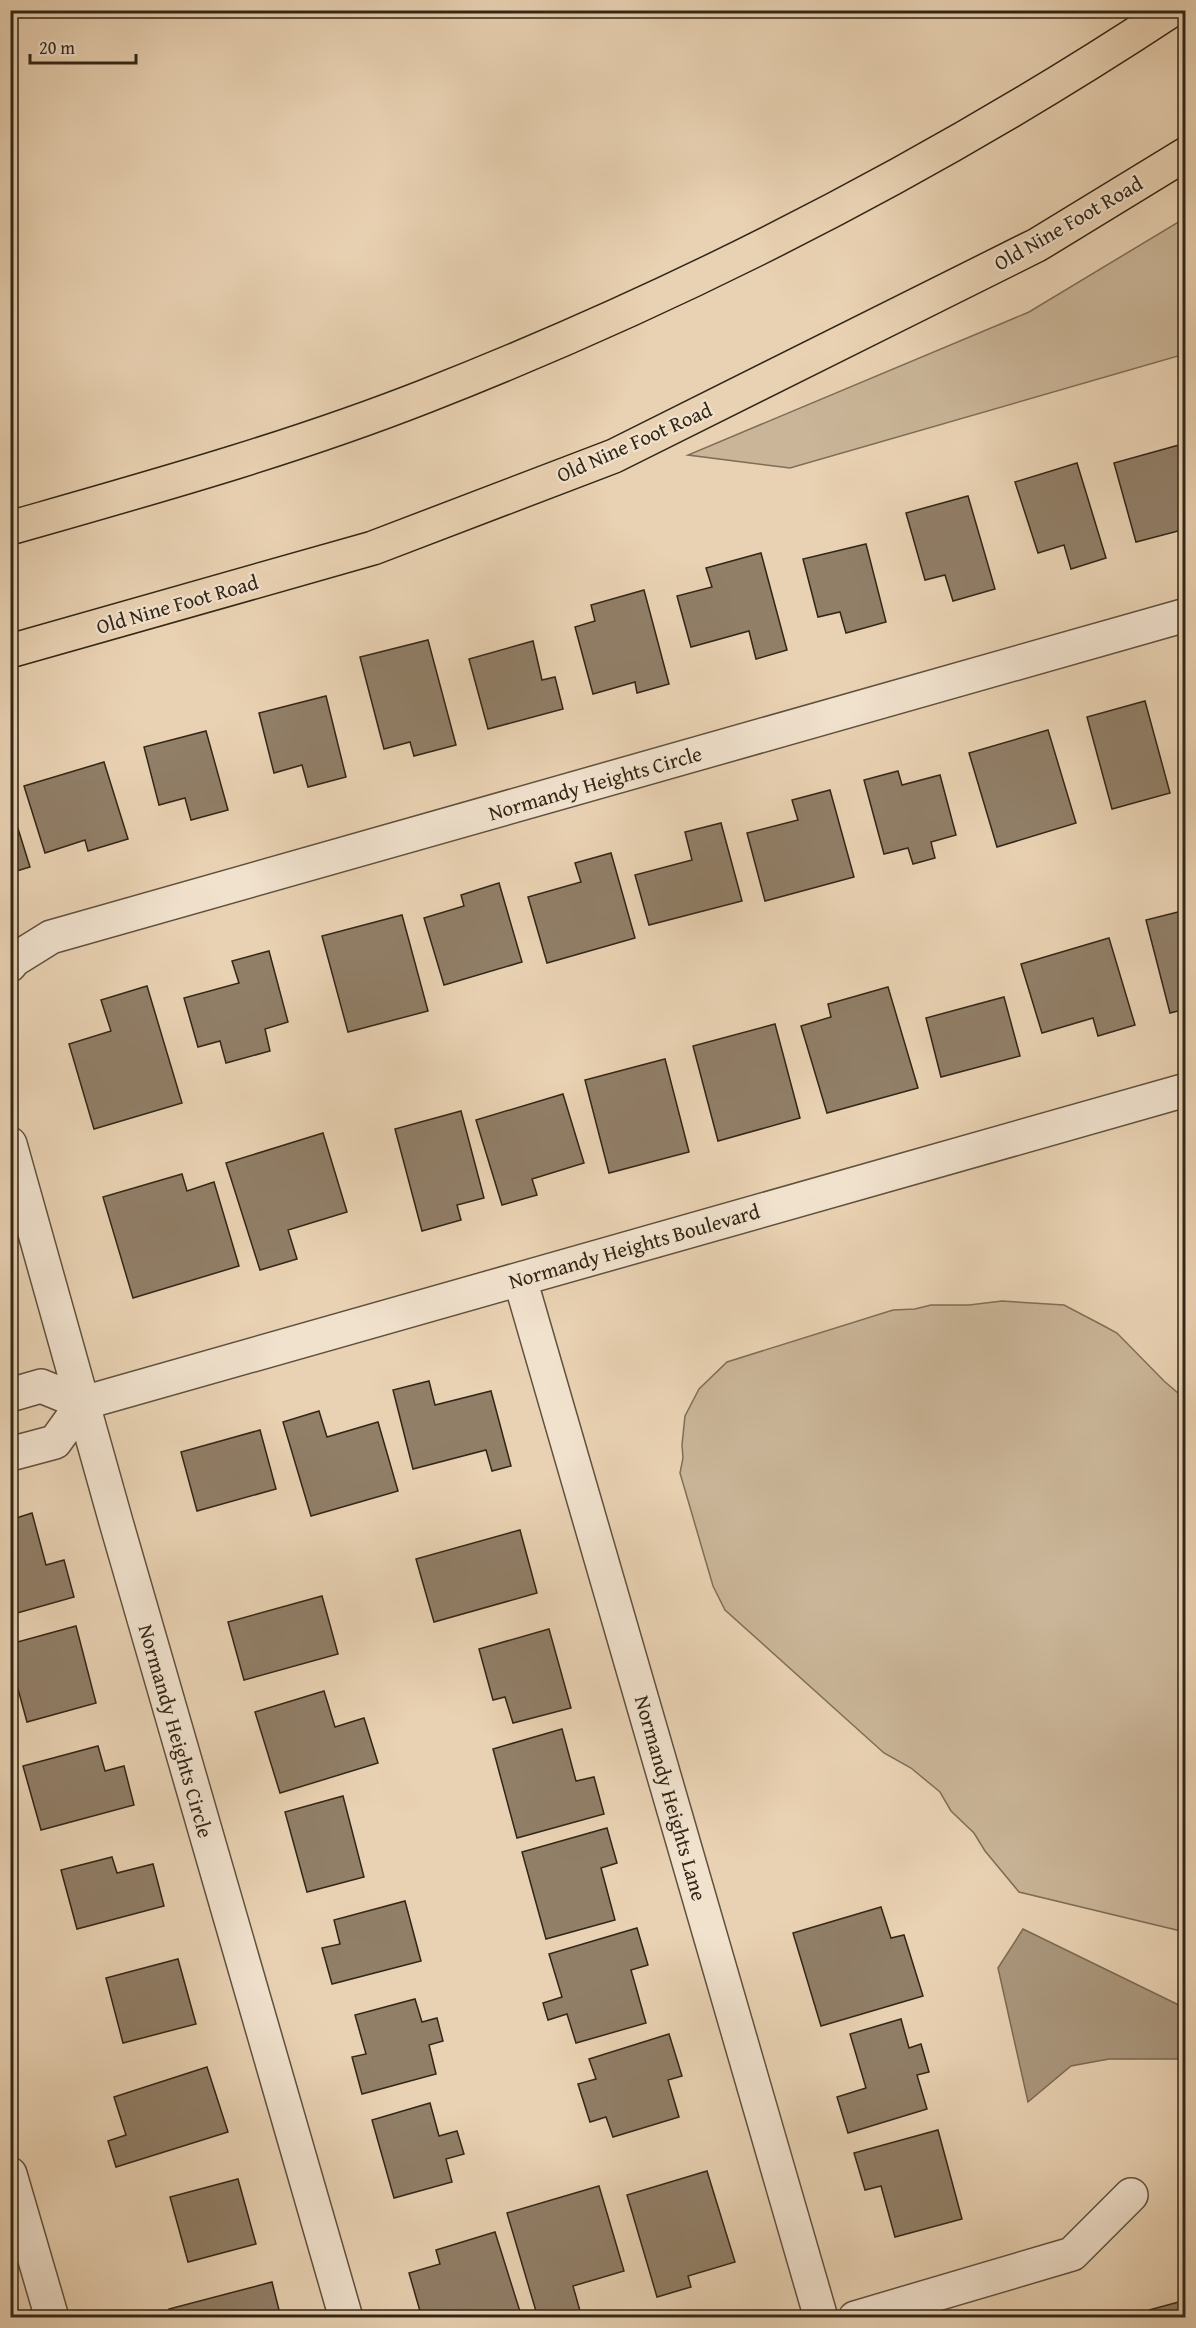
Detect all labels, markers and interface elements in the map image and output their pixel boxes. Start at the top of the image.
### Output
scale bar [30,27,136,65]
text: 20 m [39,34,75,61]
street label: Old Nine Foot Road [988,167,1149,278]
street label: Old Nine Foot Road [551,394,717,490]
street label: Old Nine Foot Road [92,566,262,642]
street label: Normandy Heights Circle [485,738,706,828]
street label: Normandy Heights Boulevard [505,1195,764,1297]
street label: Normandy Heights Circle [131,1621,221,1842]
street label: Normandy Heights Lane [627,1692,715,1904]

